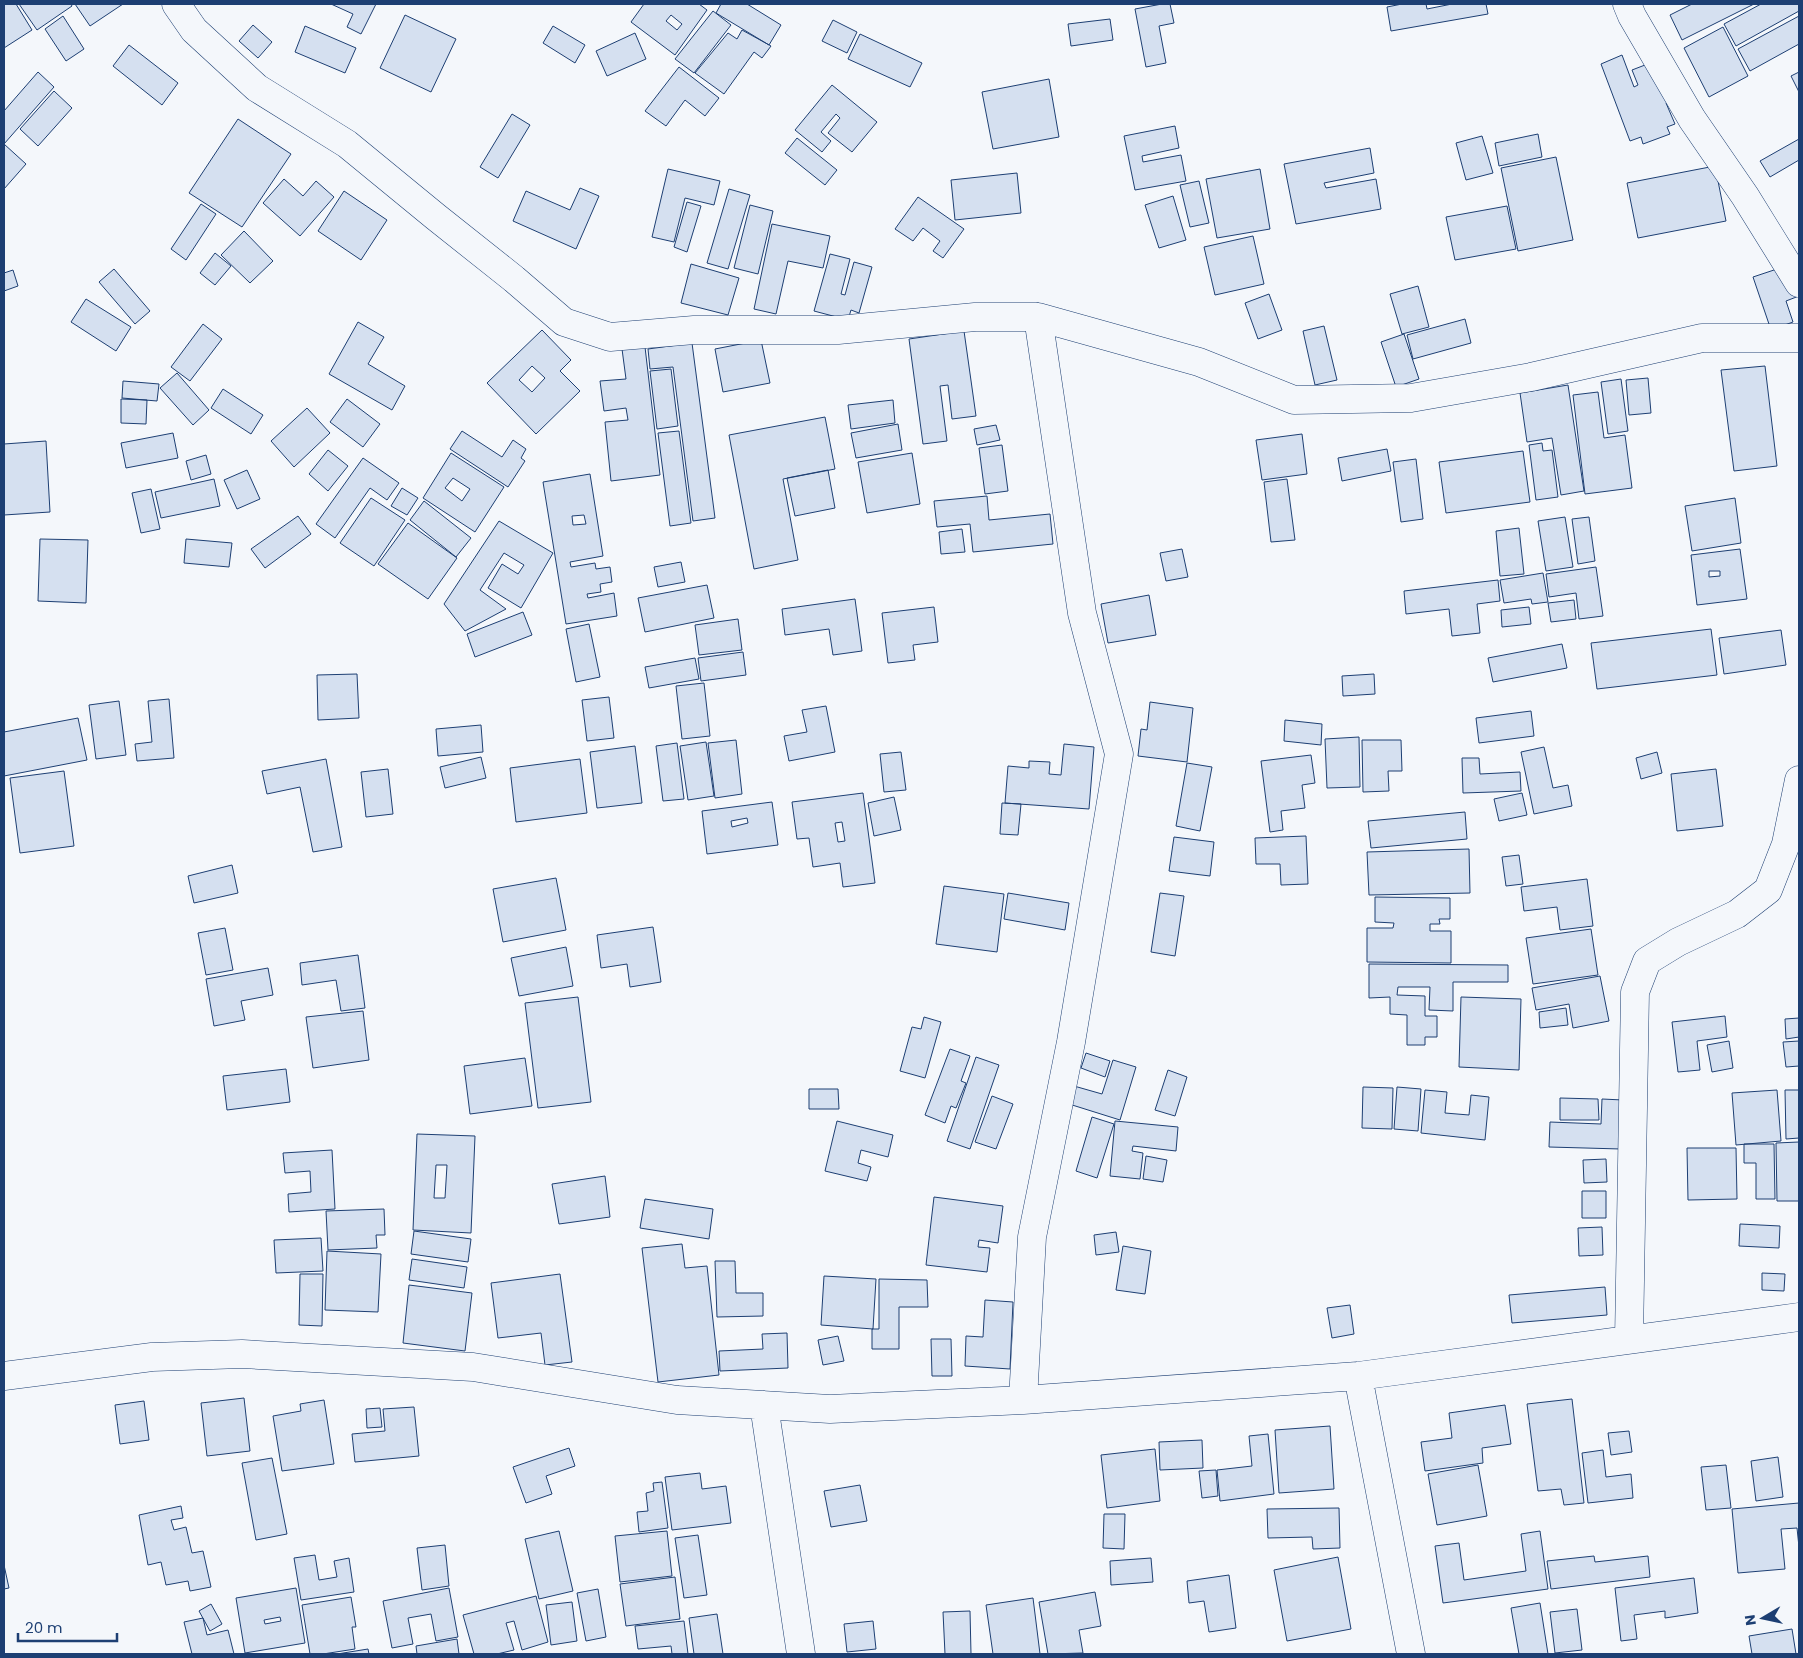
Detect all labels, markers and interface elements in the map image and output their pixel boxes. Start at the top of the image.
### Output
north arrow [1738,1593,1788,1643]
scale bar [18,1610,116,1642]
text: N [1739,1613,1761,1627]
text: 20 m [25,1617,63,1638]

